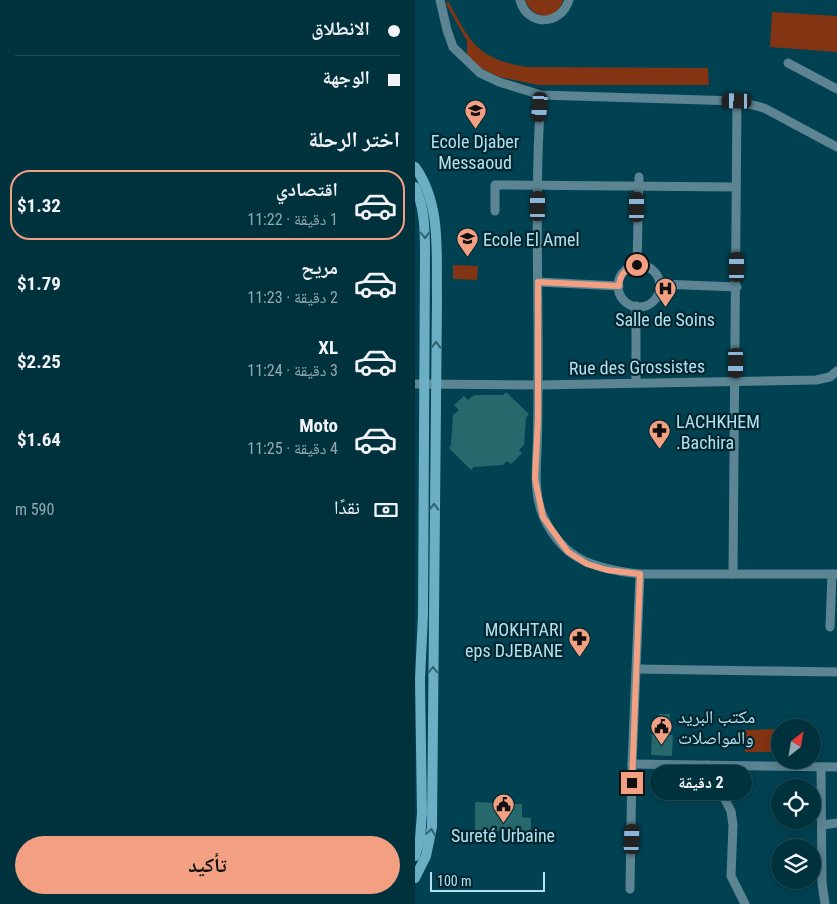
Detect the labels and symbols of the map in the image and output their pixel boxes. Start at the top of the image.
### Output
car [531,92,548,122]
car [721,93,752,109]
school or university icon: Ecole Djaber Messaoud [463,99,487,130]
place label: Ecole Djaber Messaoud [431,131,520,173]
car [530,191,545,221]
car [629,192,644,222]
school or university icon: Ecole El Amel [455,227,479,258]
place label: Ecole El Amel [483,229,580,250]
one-way arrow [420,231,430,239]
car [729,252,744,282]
route start [626,254,648,276]
hospital icon: Salle de Soins [653,277,677,308]
place label: Salle de Soins [615,309,715,330]
one-way arrow [431,341,441,348]
car [728,348,743,378]
street label: Rue des Grossistes [569,355,705,379]
place label: LACHKHEM .Bachira [676,411,760,453]
pharmacy icon: LACHKHEM .Bachira [648,419,672,450]
one-way arrow [429,503,439,511]
place label: MOKHTARI eps DJEBANE [465,619,563,661]
pharmacy icon: MOKHTARI eps DJEBANE [567,627,591,658]
one-way arrow [428,666,438,674]
place label: مكتب البريد والمواصلات [678,706,755,748]
public building icon: مكتب البريد والمواصلات [650,714,674,745]
north arrow [771,719,821,769]
callout: 2 دقيقة [649,766,752,800]
route end [621,772,643,794]
public building icon: Sureté Urbaine [491,793,515,824]
car [623,824,640,854]
place label: Sureté Urbaine [451,825,555,846]
one-way arrow [425,828,435,837]
scale bar [430,869,545,892]

